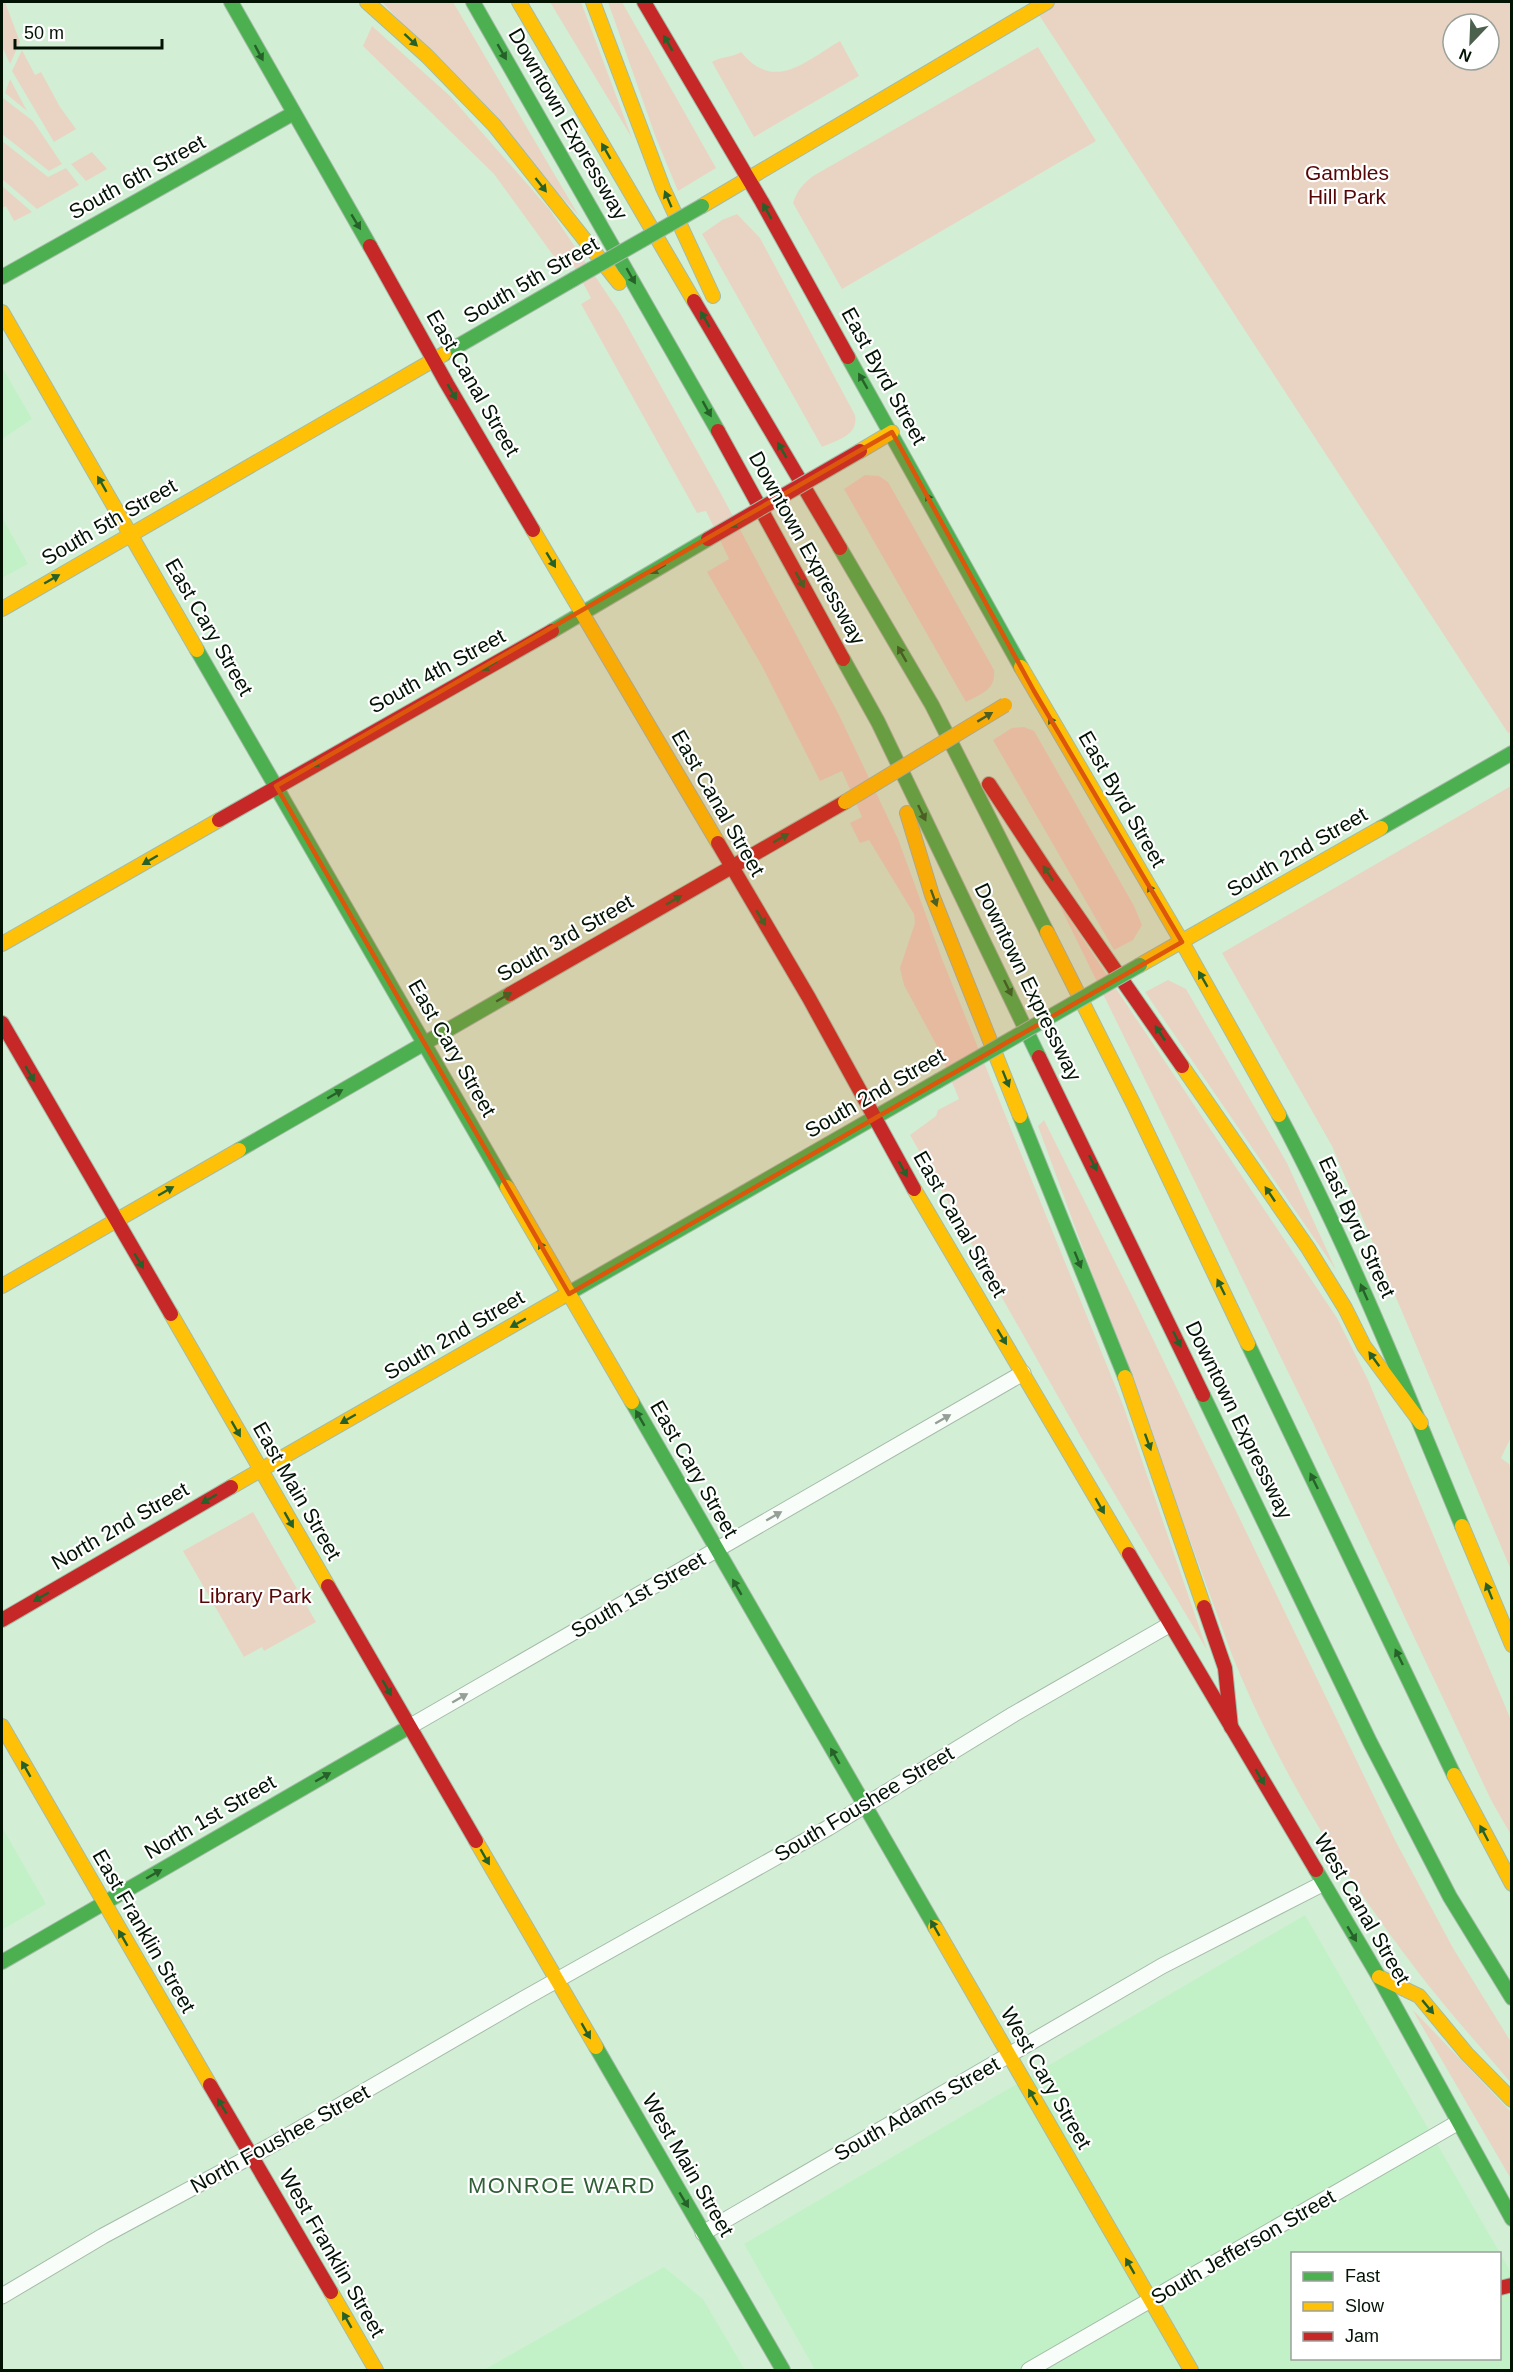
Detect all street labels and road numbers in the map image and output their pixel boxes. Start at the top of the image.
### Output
street label: Downtown Expressway [504,24,633,224]
street label: South 6th Street [65,130,209,223]
street label: South 5th Street [459,232,602,327]
street label: East Byrd Street [837,303,932,448]
street label: East Canal Street [422,306,525,460]
street label: Downtown Expressway [745,447,870,649]
street label: South 5th Street [37,474,180,569]
street label: East Cary Street [161,554,258,699]
street label: South 4th Street [365,624,509,717]
street label: East Canal Street [667,726,770,880]
street label: East Byrd Street [1074,727,1171,871]
street label: South 2nd Street [1223,802,1371,901]
street label: Downtown Expressway [971,879,1087,1085]
street label: South 3rd Street [493,889,637,986]
street label: East Cary Street [404,975,501,1120]
street label: South 2nd Street [801,1043,949,1142]
street label: East Canal Street [909,1147,1012,1301]
street label: East Byrd Street [1315,1153,1400,1301]
street label: South 2nd Street [380,1285,528,1384]
street label: Downtown Expressway [1182,1317,1298,1523]
street label: East Cary Street [646,1396,743,1541]
street label: East Main Street [249,1418,346,1564]
street label: North 2nd Street [47,1477,192,1574]
street label: South 1st Street [567,1547,709,1642]
street label: South Foushee Street [770,1741,957,1866]
street label: North 1st Street [140,1770,279,1863]
street label: West Canal Street [1310,1829,1415,1988]
street label: East Franklin Street [88,1845,201,2016]
street label: West Cary Street [997,2003,1096,2153]
street label: South Adams Street [830,2052,1004,2165]
street label: North Foushee Street [186,2080,373,2197]
street label: West Main Street [638,2089,739,2240]
street label: West Franklin Street [275,2165,390,2341]
street label: South Jefferson Street [1147,2184,1339,2309]

